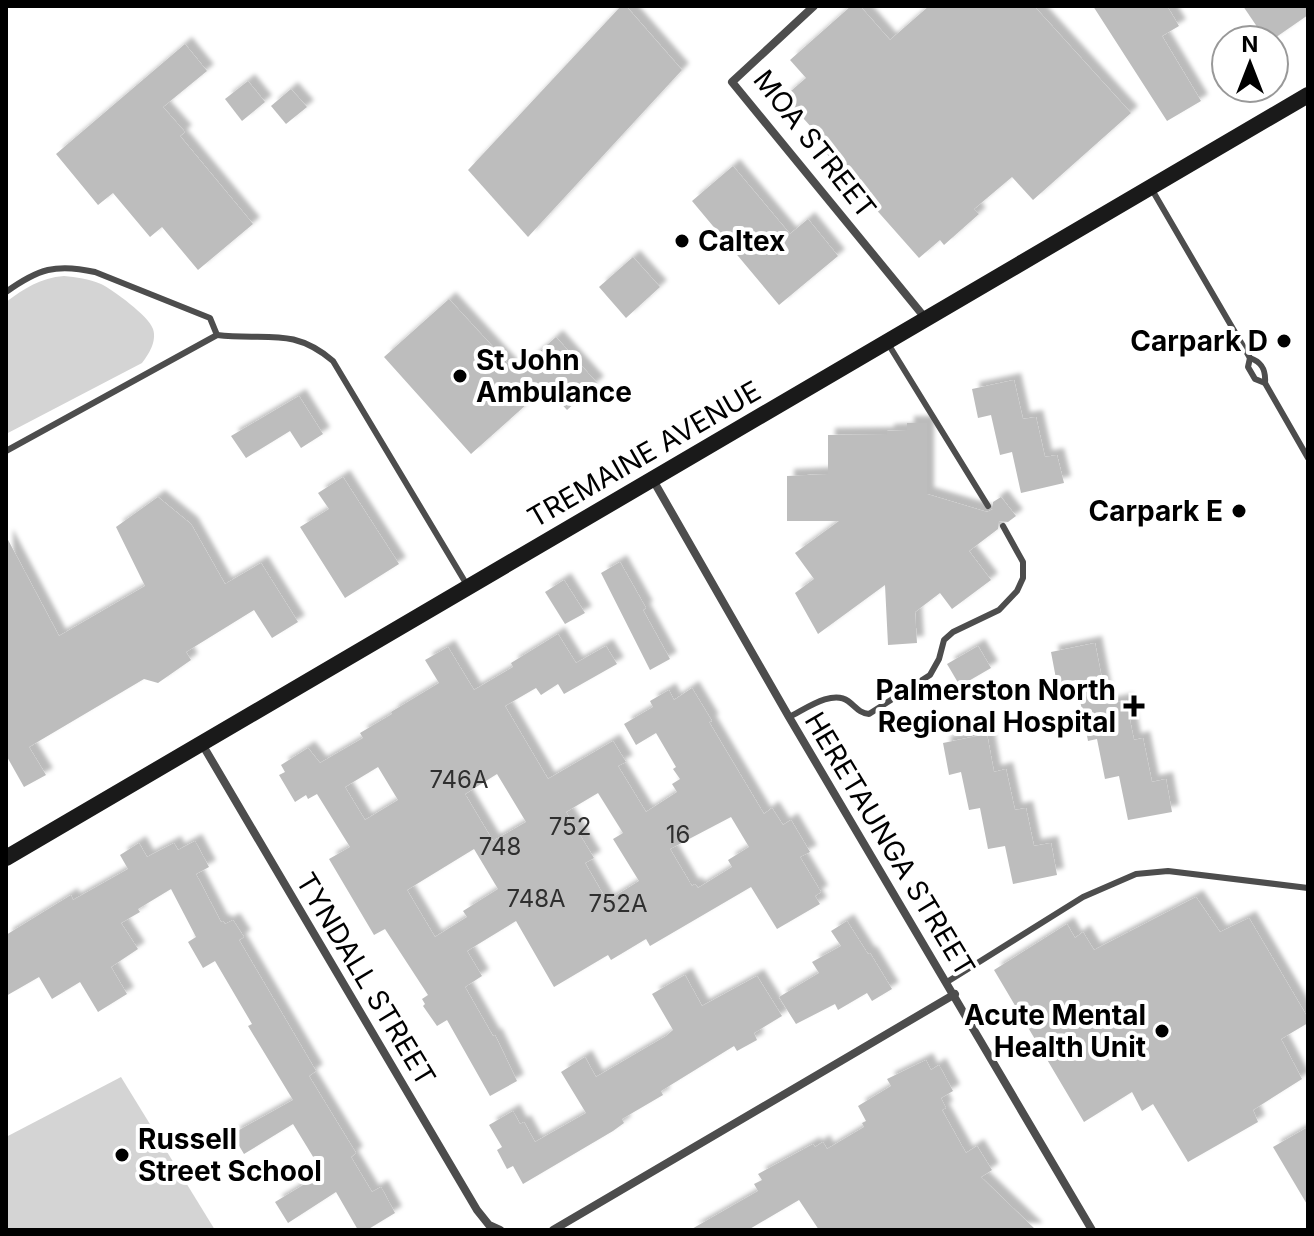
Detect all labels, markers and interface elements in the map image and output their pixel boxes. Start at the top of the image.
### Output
north arrow [1210,24,1290,104]
text: N [1242,31,1258,57]
street label: MOA STREET [747,63,883,225]
place label: Caltex [698,224,785,258]
marker: Caltex [673,232,691,250]
place label: Carpark D [1130,324,1268,358]
marker: Carpark D [1275,332,1293,350]
place label: St John Ambulance [476,343,632,409]
marker: St John Ambulance [451,367,469,385]
street label: TREMAINE AVENUE [522,373,766,535]
place label: Carpark E [1089,494,1223,528]
marker: Carpark E [1230,502,1248,520]
place label: Palmerston North Regional Hospital [876,673,1116,739]
marker: Palmerston North Regional Hospital [1123,695,1145,717]
street label: HERETAUNGA STREET [798,706,982,982]
house number: 746A [429,765,489,794]
house number: 752 [549,812,591,841]
house number: 16 [666,820,690,849]
house number: 748 [479,832,521,861]
street label: TYNDALL STREET [289,866,443,1092]
house number: 748A [506,884,566,913]
house number: 752A [588,889,648,918]
place label: Acute Mental Health Unit [964,998,1146,1064]
marker: Acute Mental Health Unit [1153,1022,1171,1040]
place label: Russell Street School [138,1122,322,1188]
marker: Russell Street School [113,1146,131,1164]

